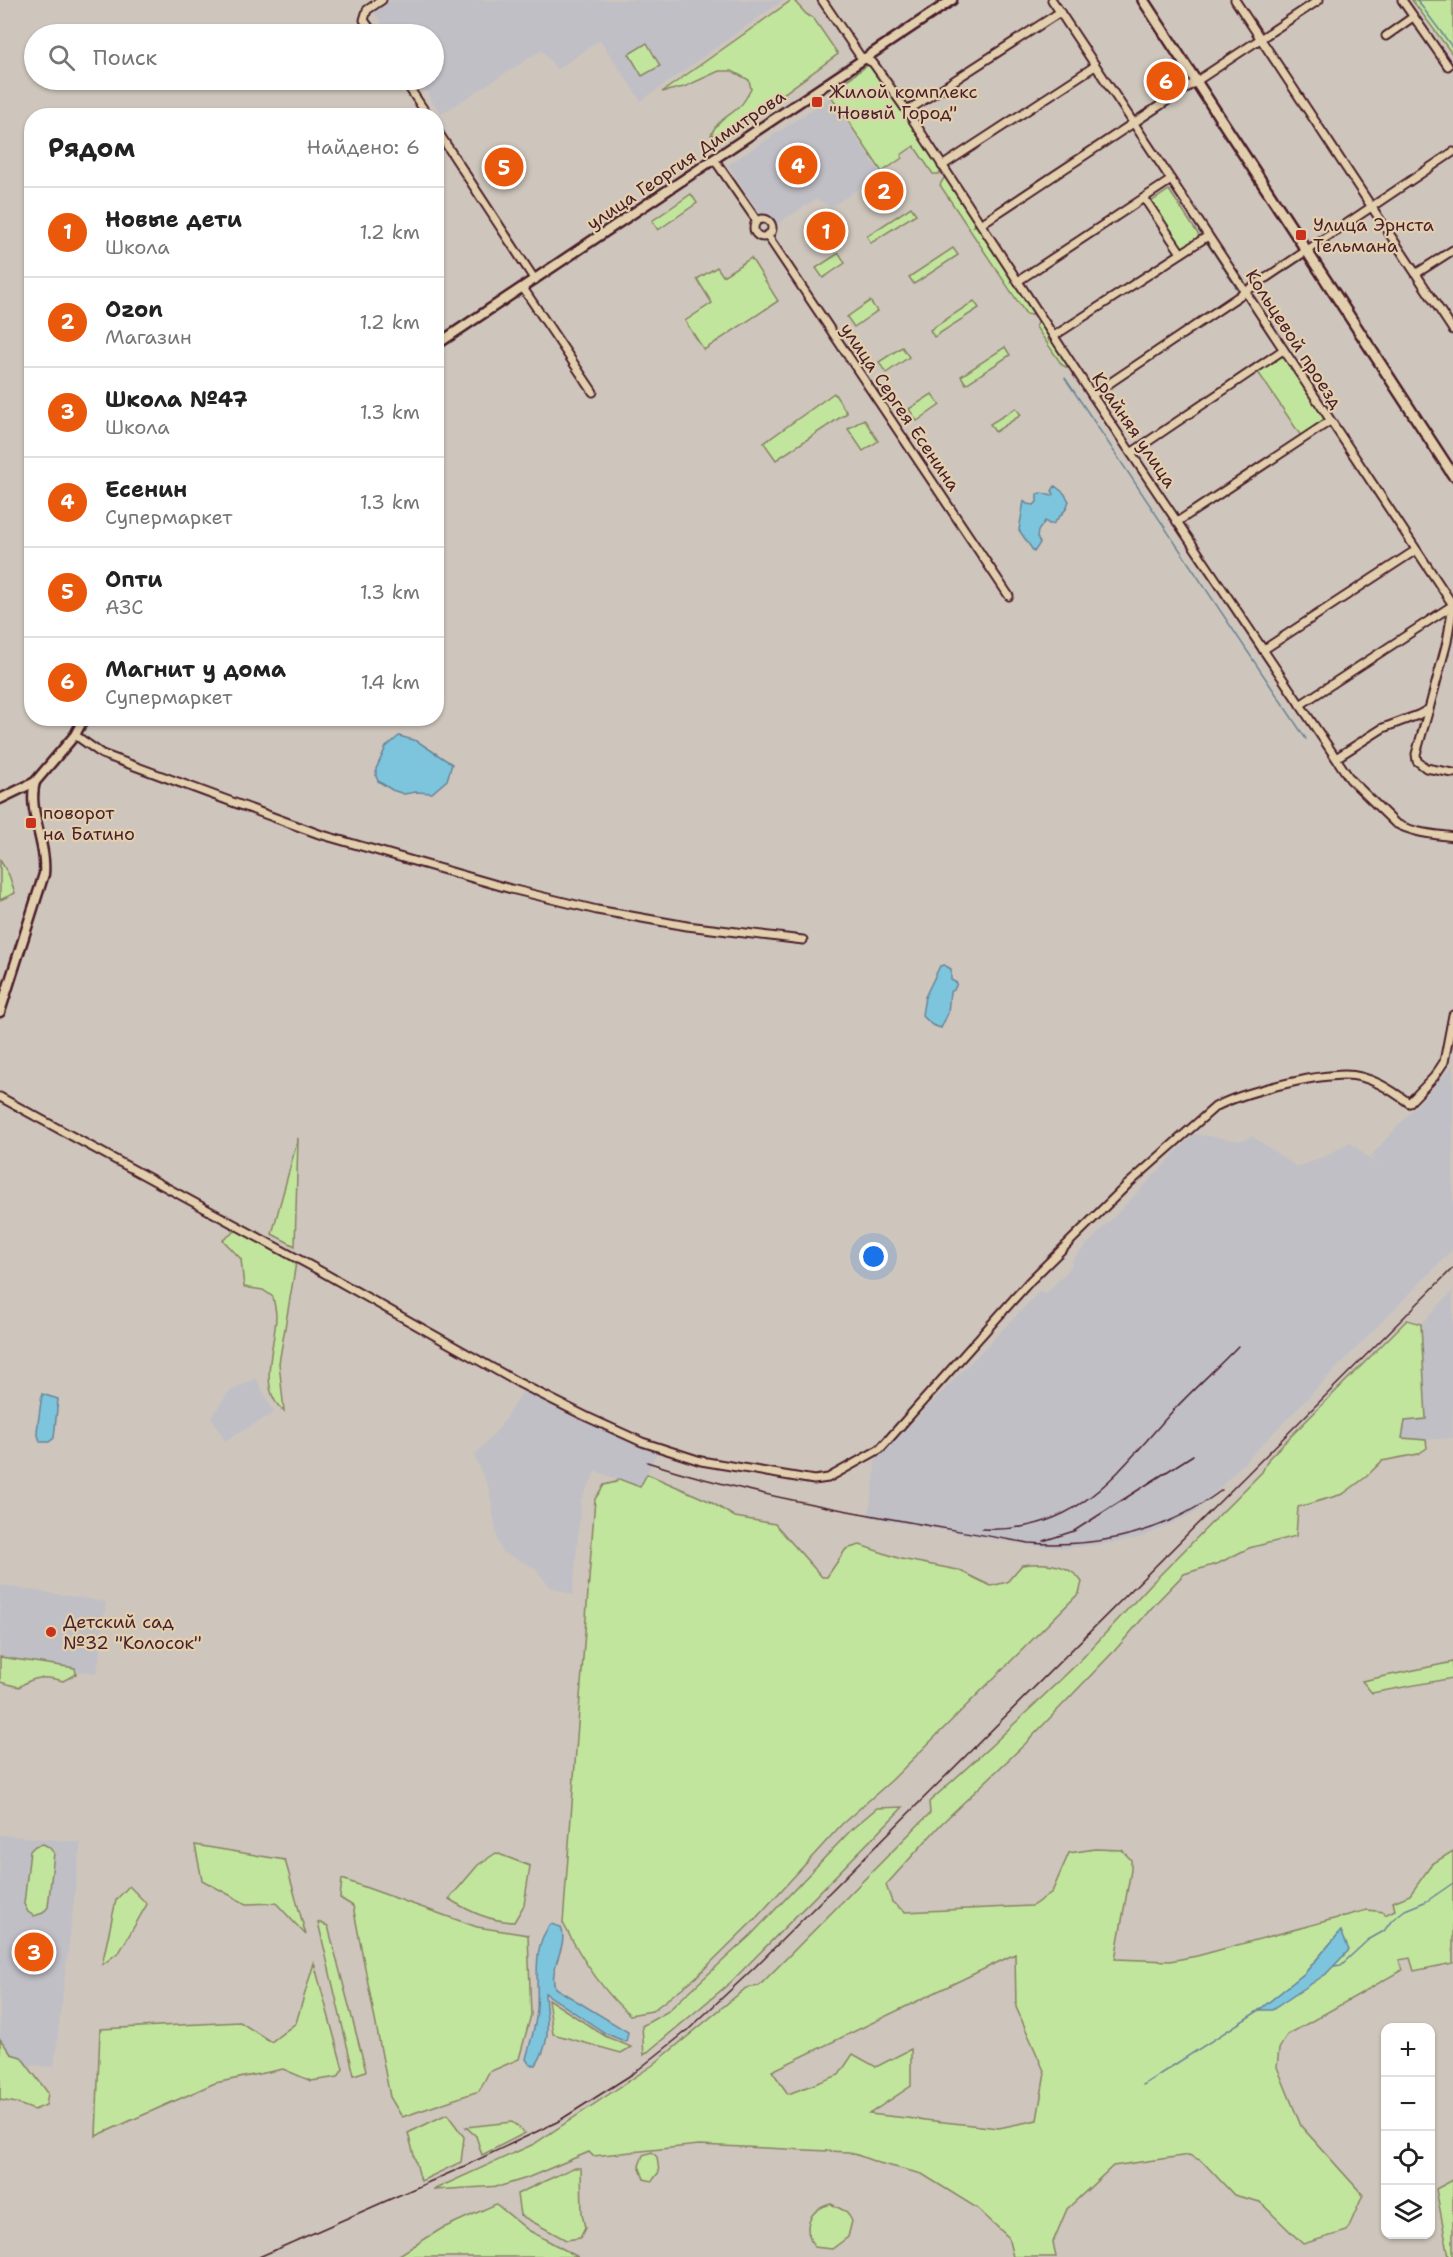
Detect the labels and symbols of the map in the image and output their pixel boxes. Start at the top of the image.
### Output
pin: 6 [1146,58,1186,104]
place label: Жилой комплекс "Новый Город" [829,80,978,125]
street label: улица Георгия Димитрова [582,84,790,236]
marker: Жилой комплекс "Новый Город" [810,95,824,109]
pin: 4 [778,142,818,188]
pin: 5 [484,144,524,190]
pin: 2 [864,168,904,213]
pin: 1 [806,208,846,254]
place label: Улица Эрнста Тельмана [1313,213,1434,258]
marker: Улица Эрнста Тельмана [1294,228,1308,242]
street label: Кольцевой проезд [1240,265,1348,414]
street label: улица Сергея Есенина [835,318,965,496]
street label: Крайняя улица [1086,367,1182,493]
place label: поворот на Батино [43,801,135,846]
marker: поворот на Батино [24,816,38,830]
your location [859,1242,888,1271]
place label: Детский сад №32 "Колосок" [63,1610,202,1655]
marker: Детский сад №32 "Колосок" [44,1625,58,1639]
pin: 3 [15,1930,54,1974]

